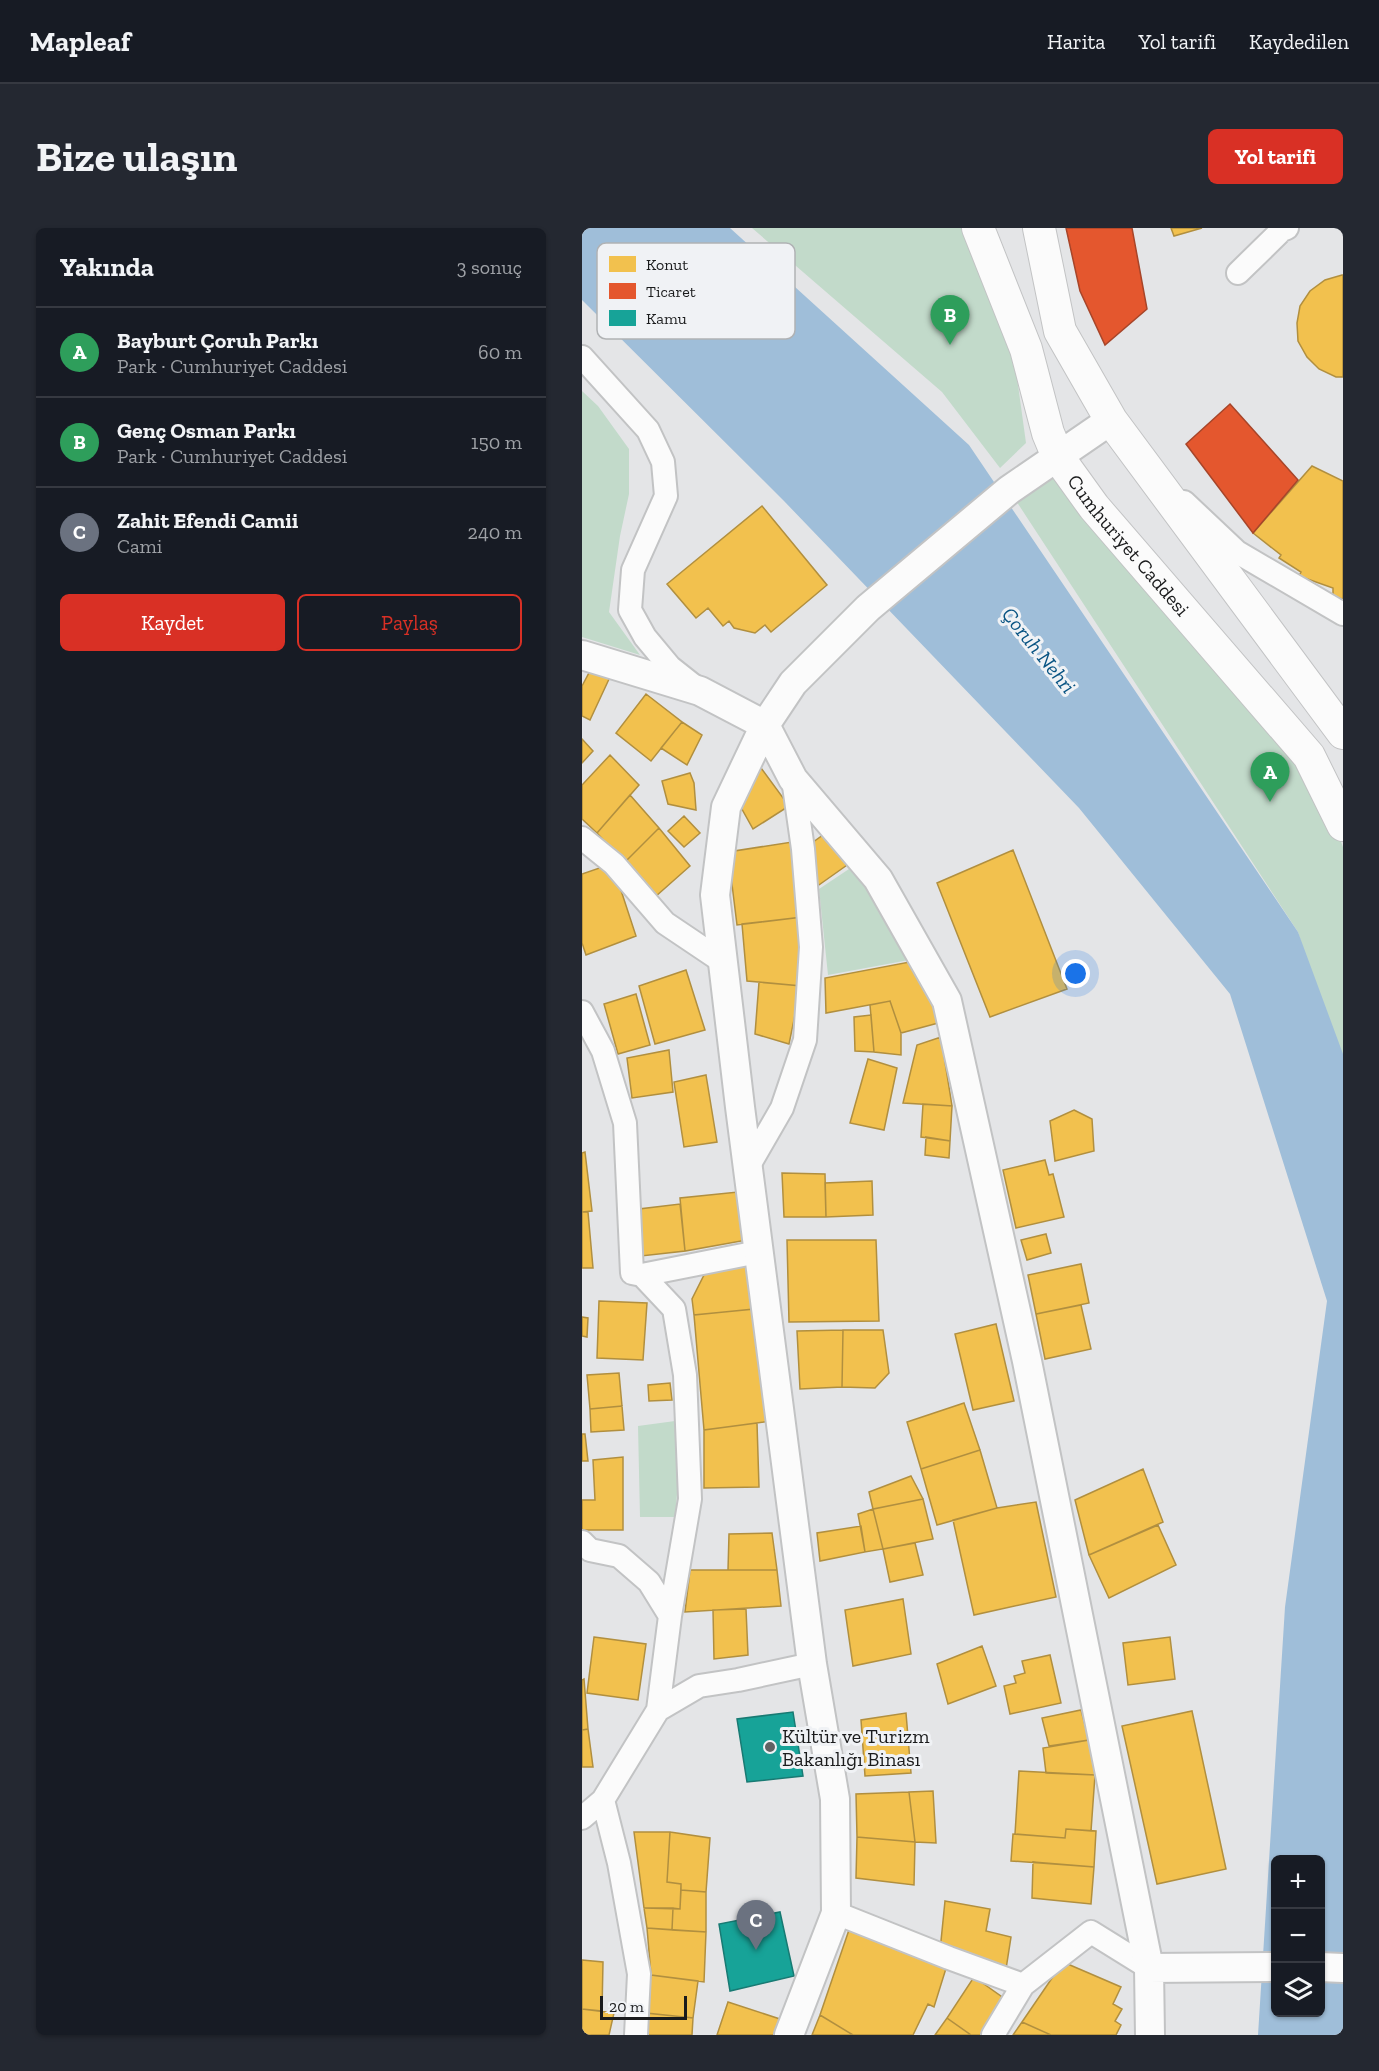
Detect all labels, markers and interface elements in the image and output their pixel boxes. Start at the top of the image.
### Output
text: Mapleaf [30,25,130,58]
text: Harita [1047,29,1105,54]
text: Yol tarifi [1138,29,1216,54]
text: Kaydedilen [1249,29,1349,54]
button: Yol tarifi [1208,129,1343,184]
text: Bize ulaşın [36,131,237,182]
legend [597,243,795,339]
text: Yakında [60,251,154,283]
text: 3 sonuç [457,255,522,279]
text: Konut [646,255,688,274]
text: Ticaret [646,282,696,301]
pin: B [930,296,970,345]
text: Kamu [646,309,687,328]
text: Bayburt Çoruh Parkı [117,327,318,354]
text: A [73,340,86,364]
text: 60 m [478,340,522,364]
text: Park · Cumhuriyet Caddesi [117,354,347,378]
text: Genç Osman Parkı [117,417,296,444]
text: B [73,430,86,454]
text: 150 m [471,430,522,454]
text: Park · Cumhuriyet Caddesi [117,444,347,468]
street label: Cumhuriyet Caddesi [1062,470,1195,621]
text: Zahit Efendi Camii [117,507,298,534]
text: C [73,520,86,544]
text: 240 m [468,520,522,544]
text: Cami [117,534,162,558]
button: Kaydet [60,594,285,651]
button: Paylaş [297,594,522,651]
water label: Çoruh Nehri [997,602,1081,698]
pin: A [1250,752,1290,802]
your location [1061,959,1090,988]
place label: Kültür ve Turizm Bakanlığı Binası [782,1724,930,1771]
marker: Kültür ve Turizm Bakanlığı Binası [763,1740,777,1754]
map controls [1271,1855,1325,2017]
button: + [1271,1855,1325,1909]
pin: C [736,1900,776,1950]
button: − [1271,1909,1325,1963]
button: layers [1271,1963,1325,2017]
scale bar [600,1993,687,2020]
text: 20 m [609,1997,644,2016]

